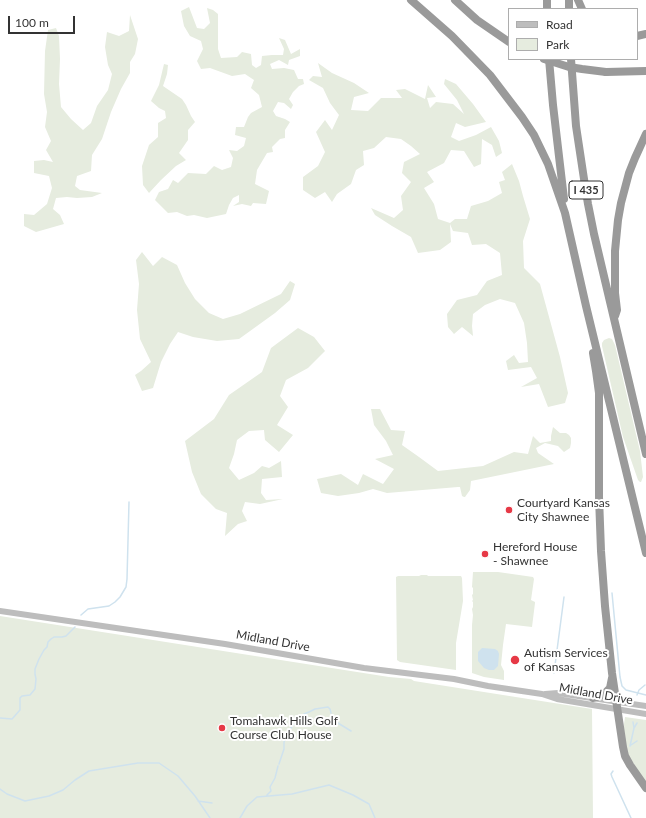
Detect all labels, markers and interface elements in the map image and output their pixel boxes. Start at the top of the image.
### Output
scale bar [10,8,77,34]
legend [508,8,638,60]
text: 100 m [15,15,49,30]
text: Road [546,17,573,32]
text: Park [546,37,569,52]
road number: I 435 [569,181,603,199]
place label: Courtyard Kansas City Shawnee [517,496,610,524]
marker: Courtyard Kansas City Shawnee [504,505,514,515]
place label: Hereford House - Shawnee [493,540,577,568]
marker: Hereford House - Shawnee [480,549,490,559]
street label: Midland Drive [235,627,311,655]
place label: Autism Services of Kansas [524,646,608,674]
marker: Autism Services of Kansas [509,654,521,666]
street label: Midland Drive [558,680,634,708]
place label: Tomahawk Hills Golf Course Club House [230,714,338,742]
marker: Tomahawk Hills Golf Course Club House [217,723,227,733]

